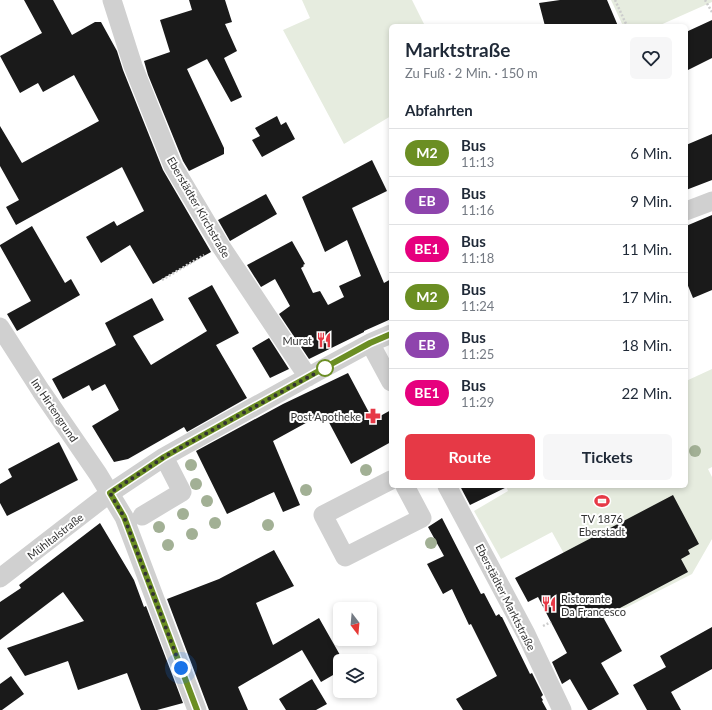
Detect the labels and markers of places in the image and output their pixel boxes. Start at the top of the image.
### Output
restaurant icon: Murat [315,331,333,349]
place label: Murat [282,334,312,347]
unlabelled marker [316,359,334,377]
pharmacy icon: Post Apotheke [364,407,382,425]
place label: Post Apotheke [291,410,361,423]
sports icon: TV 1876 Eberstadt [593,492,611,510]
place label: TV 1876 Eberstadt [579,512,625,538]
place label: Ristorante Da Francesco [561,592,626,618]
restaurant icon: Ristorante Da Francesco [540,595,558,613]

